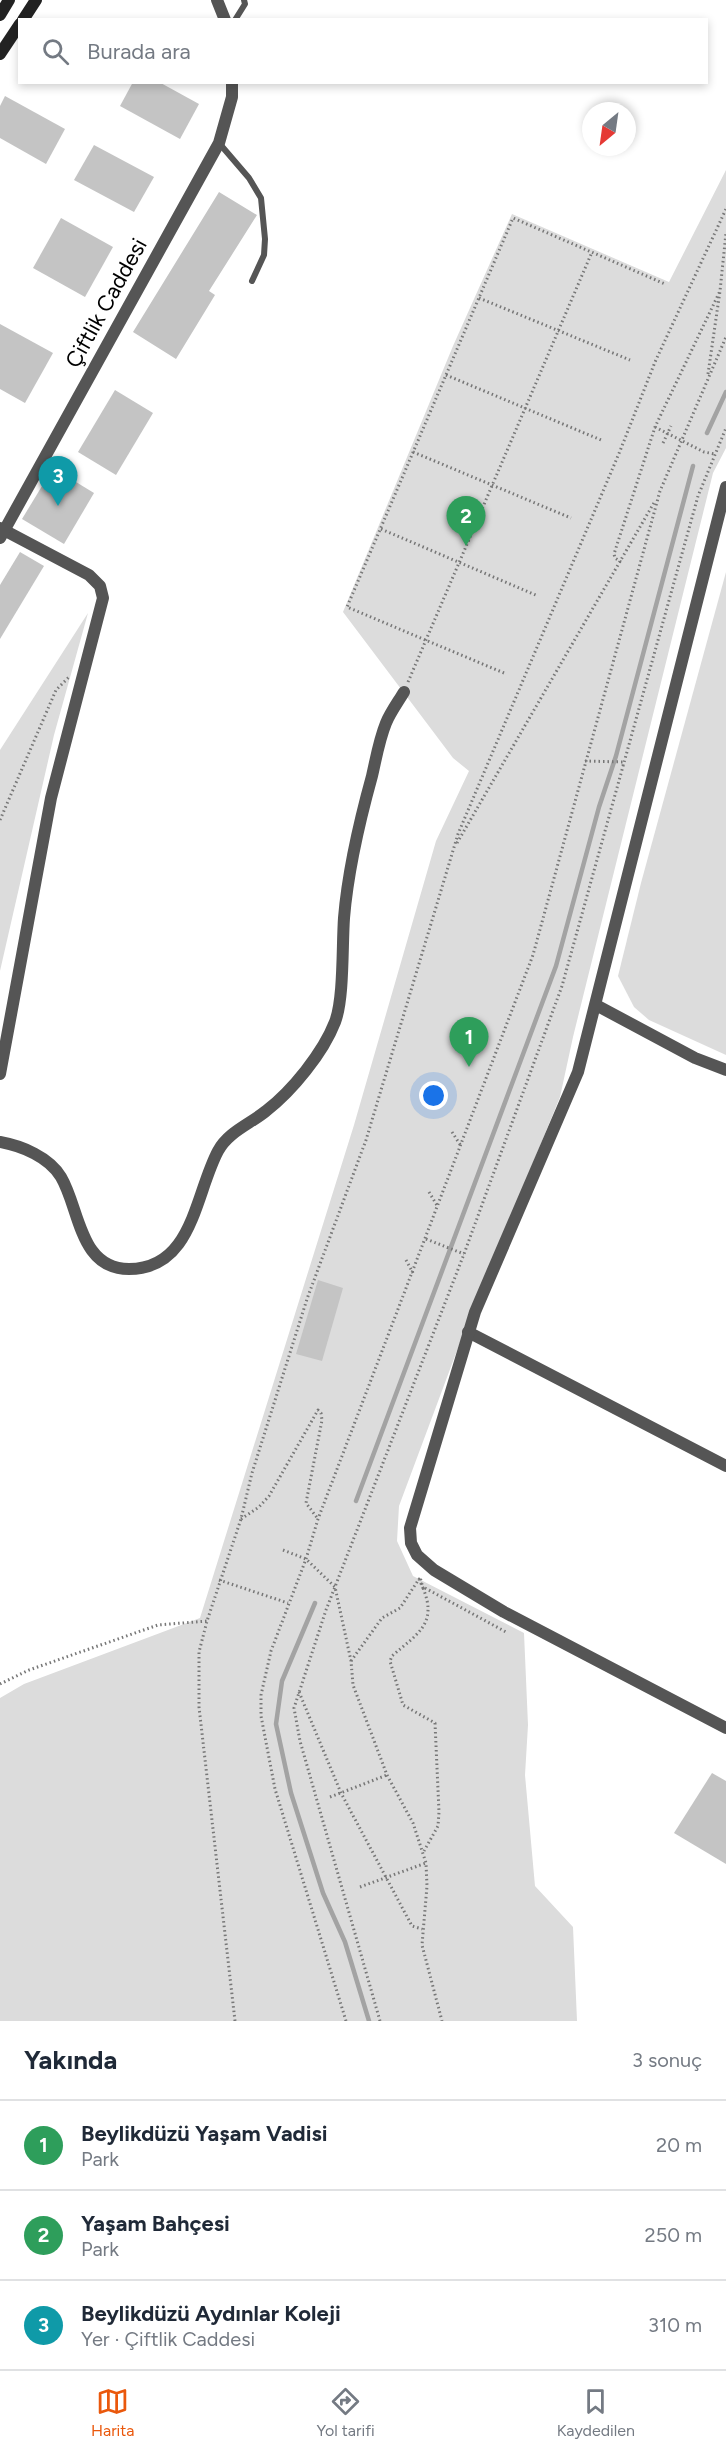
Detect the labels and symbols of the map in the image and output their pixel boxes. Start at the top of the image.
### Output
north arrow [582,102,636,156]
street label: Çiftlik Caddesi [59,234,153,372]
pin: 3 [38,456,78,506]
pin: 2 [446,496,486,546]
pin: 1 [450,1018,488,1067]
your location [419,1081,448,1110]

